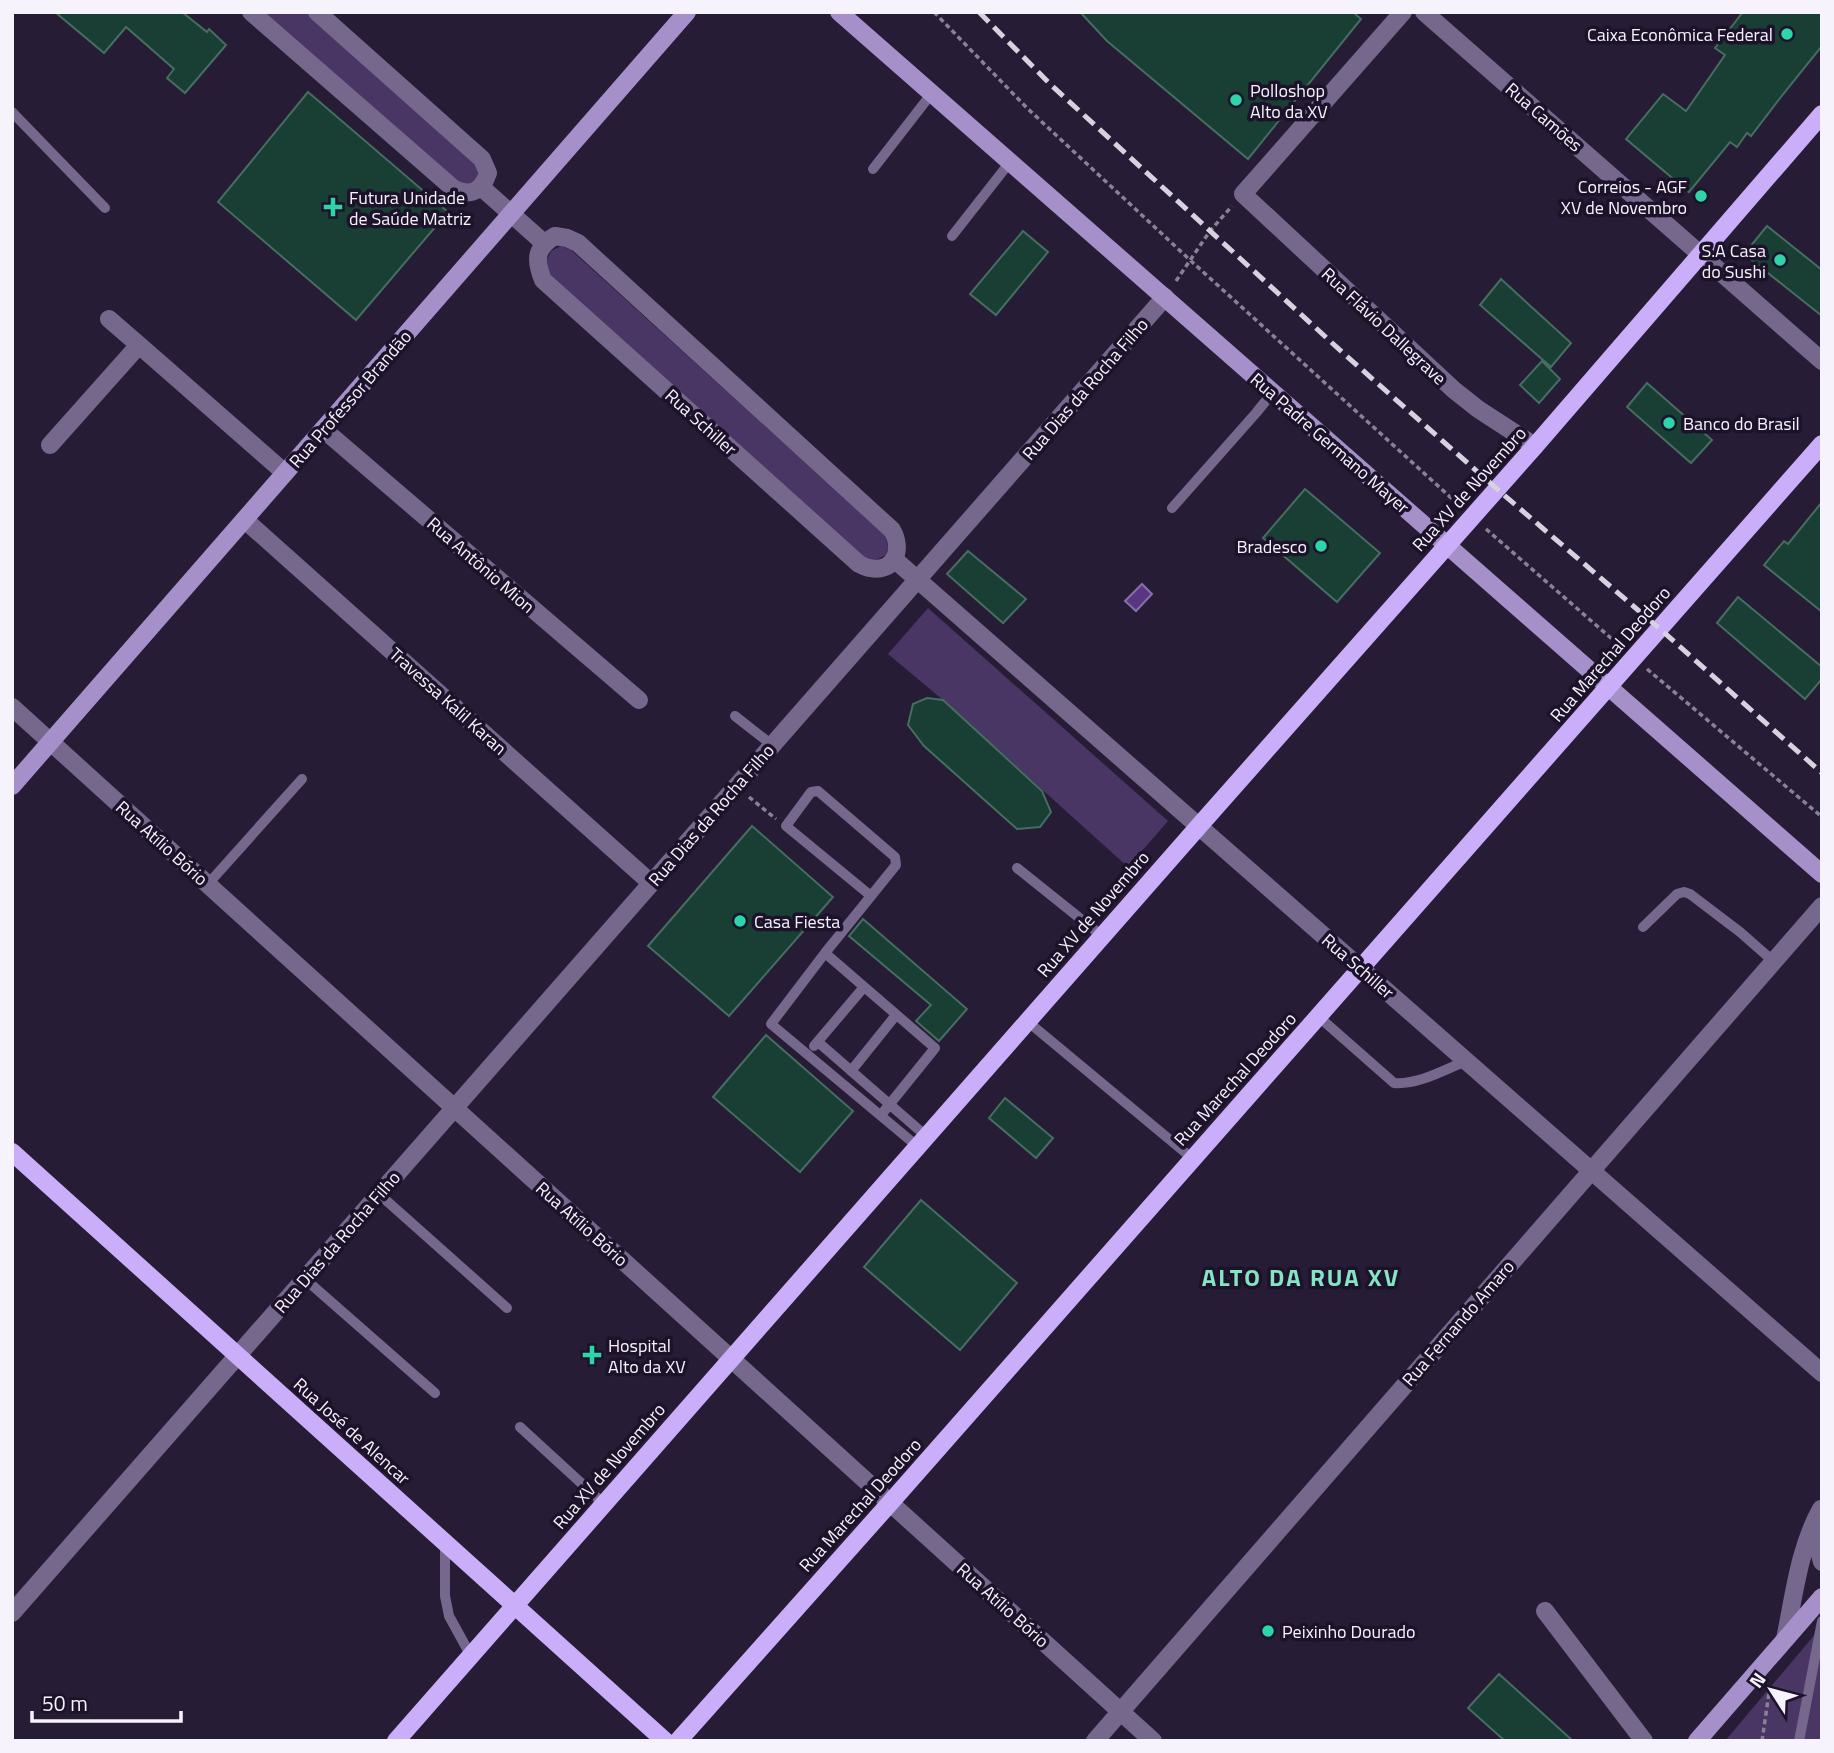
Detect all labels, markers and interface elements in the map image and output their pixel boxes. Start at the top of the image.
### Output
place label: Caixa Econômica Federal [1587,21,1773,48]
marker: Caixa Econômica Federal [1779,26,1795,42]
street label: Rua Camões [1500,76,1588,158]
place label: Polloshop Alto da XV [1250,77,1328,125]
marker: Polloshop Alto da XV [1228,92,1244,108]
place label: Correios - AGF XV de Novembro [1561,173,1687,221]
place label: Futura Unidade de Saúde Matriz [349,184,471,232]
marker: Correios - AGF XV de Novembro [1693,188,1709,204]
marker: Futura Unidade de Saúde Matriz [323,197,343,217]
place label: S.A Casa do Sushi [1701,237,1766,285]
marker: S.A Casa do Sushi [1772,252,1788,268]
street label: Rua Flávio Dallegrave [1315,261,1453,391]
street label: Rua Dias da Rocha Filho [1016,312,1154,466]
street label: Rua Professor Brandão [282,324,418,474]
street label: Rua Padre Germano Mayer [1244,366,1416,520]
street label: Rua Schiller [659,382,743,462]
place label: Banco do Brasil [1683,410,1800,437]
marker: Banco do Brasil [1661,415,1677,431]
street label: Rua XV de Novembro [1406,421,1532,557]
street label: Rua Antônio Mion [421,511,541,619]
place label: Bradesco [1236,533,1307,560]
marker: Bradesco [1313,538,1329,554]
street label: Rua Marechal Deodoro [1543,580,1677,728]
street label: Travessa Kalil Karan [383,641,513,761]
street label: Rua Dias da Rocha Filho [642,738,780,892]
street label: Rua Atílio Bório [110,794,214,892]
street label: Rua XV de Novembro [1030,845,1156,983]
place label: Casa Fiesta [754,908,840,935]
marker: Casa Fiesta [732,913,748,929]
street label: Rua Schiller [1316,927,1400,1005]
street label: Rua Marechal Deodoro [1167,1006,1303,1152]
street label: Rua Dias da Rocha Filho [268,1165,406,1319]
street label: Rua Atílio Bório [530,1175,634,1273]
street label: Rua Fernando Amaro [1395,1254,1521,1392]
district label: ALTO DA RUA XV [1202,1259,1400,1295]
place label: Hospital Alto da XV [608,1332,686,1380]
marker: Hospital Alto da XV [582,1345,602,1365]
street label: Rua José de Alencar [288,1371,416,1491]
street label: Rua XV de Novembro [546,1397,672,1535]
street label: Rua Marechal Deodoro [792,1432,928,1578]
street label: Rua Atílio Bório [951,1556,1055,1654]
place label: Peixinho Dourado [1282,1618,1415,1645]
marker: Peixinho Dourado [1260,1623,1276,1639]
north arrow [1736,1655,1806,1725]
text: N [1741,1666,1772,1694]
scale bar [32,1680,180,1724]
text: 50 m [42,1687,88,1719]

